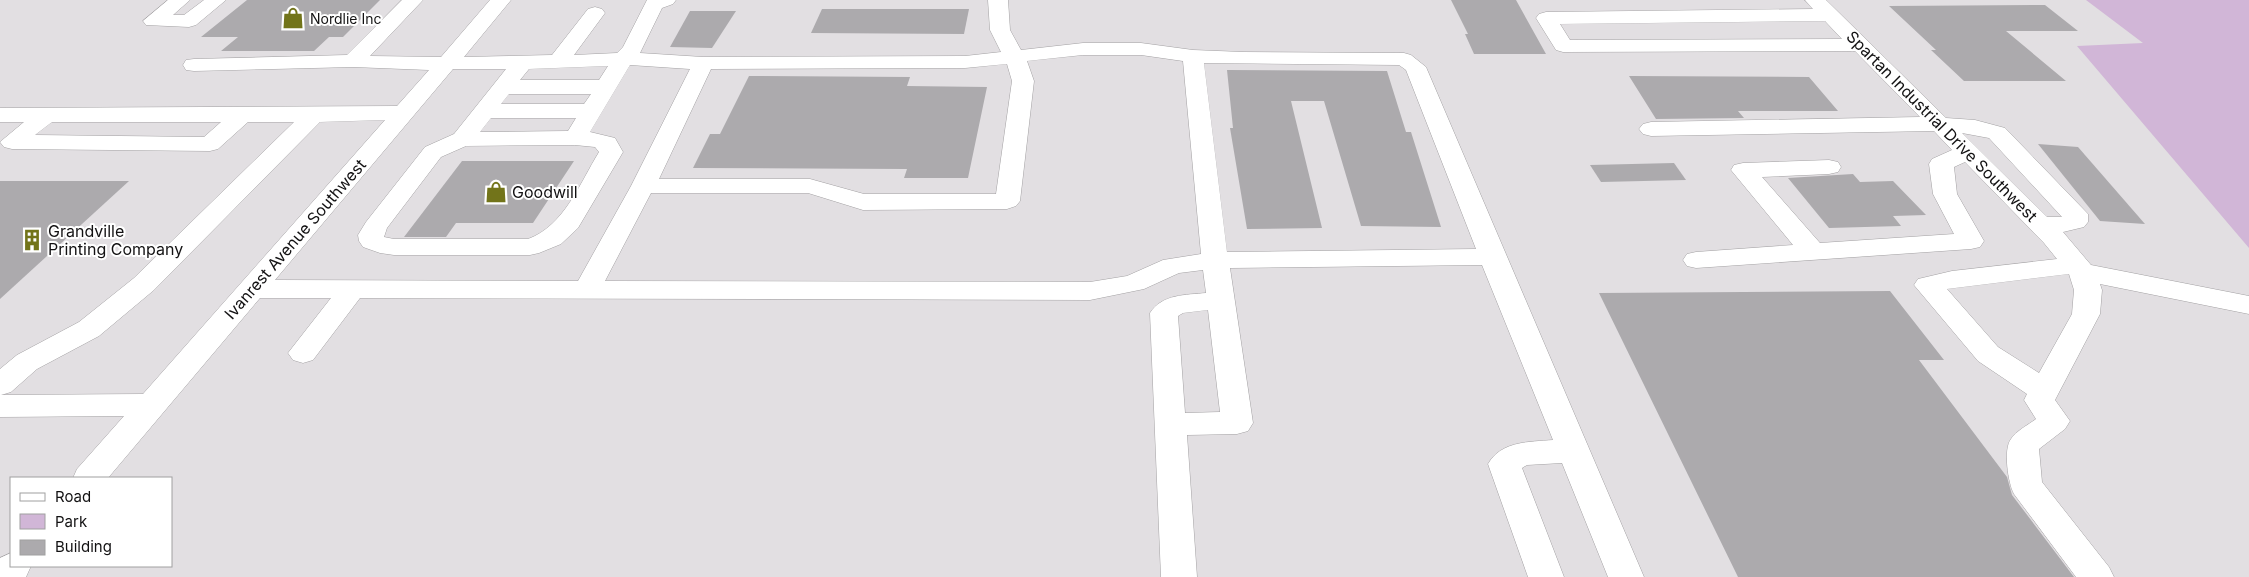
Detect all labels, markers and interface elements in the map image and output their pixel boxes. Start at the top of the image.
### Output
shop icon: Nordlie Inc [280,5,306,31]
place label: Nordlie Inc [310,10,381,27]
street label: Spartan Industrial Drive Southwest [1842,26,2042,226]
street label: Ivanrest Avenue Southwest [220,155,370,323]
shop icon: Goodwill [483,179,509,205]
place label: Goodwill [512,182,578,202]
place label: Grandville Printing Company [48,221,183,259]
building icon: Grandville Printing Company [19,227,45,253]
legend [10,477,172,567]
text: Road [55,487,91,506]
text: Park [55,512,88,531]
text: Building [55,537,112,556]

